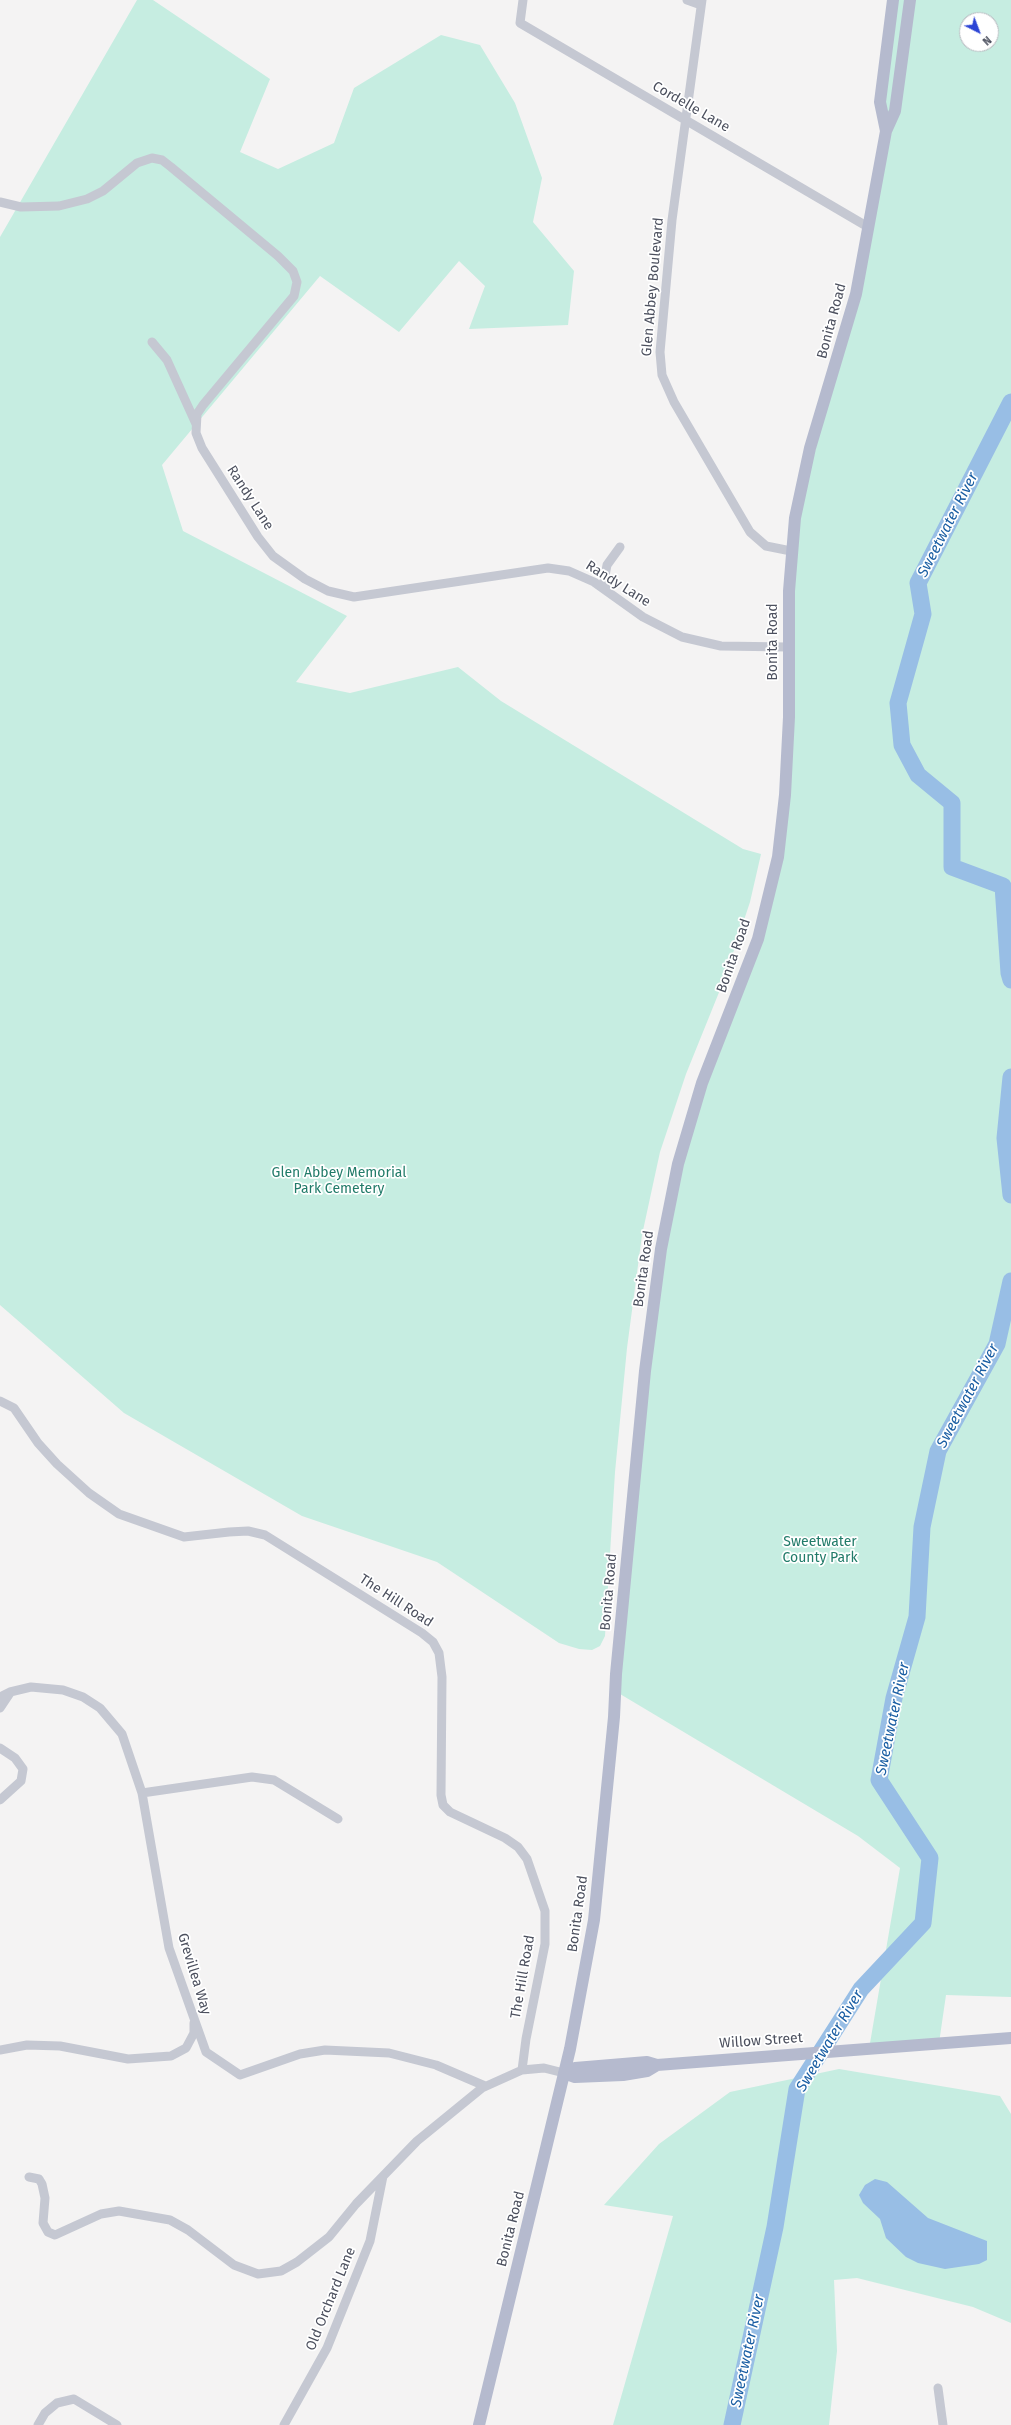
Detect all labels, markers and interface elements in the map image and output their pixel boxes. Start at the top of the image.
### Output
north arrow [959,12,999,52]
text: N [980,33,994,48]
street label: Cordelle Lane [649,78,733,136]
street label: Glen Abbey Boulevard [639,217,667,357]
street label: Bonita Road [814,281,850,361]
street label: Randy Lane [223,463,277,533]
water label: Sweetwater River [914,470,982,580]
street label: Randy Lane [582,557,654,611]
street label: Bonita Road [765,603,781,681]
street label: Bonita Road [713,917,755,995]
park label: Glen Abbey Memorial Park Cemetery [272,1165,406,1198]
street label: Bonita Road [630,1230,658,1308]
water label: Sweetwater River [933,1341,1003,1451]
park label: Sweetwater County Park [782,1534,858,1566]
street label: Bonita Road [597,1553,621,1631]
street label: The Hill Road [356,1571,436,1631]
water label: Sweetwater River [872,1661,914,1777]
street label: Bonita Road [564,1875,592,1953]
street label: Grevillea Way [174,1931,214,2017]
street label: The Hill Road [507,1934,539,2020]
water label: Sweetwater River [793,1987,867,2095]
street label: Willow Street [719,2030,803,2052]
street label: Bonita Road [493,2189,529,2269]
street label: Old Orchard Lane [303,2245,359,2353]
water label: Sweetwater River [727,2293,769,2409]

